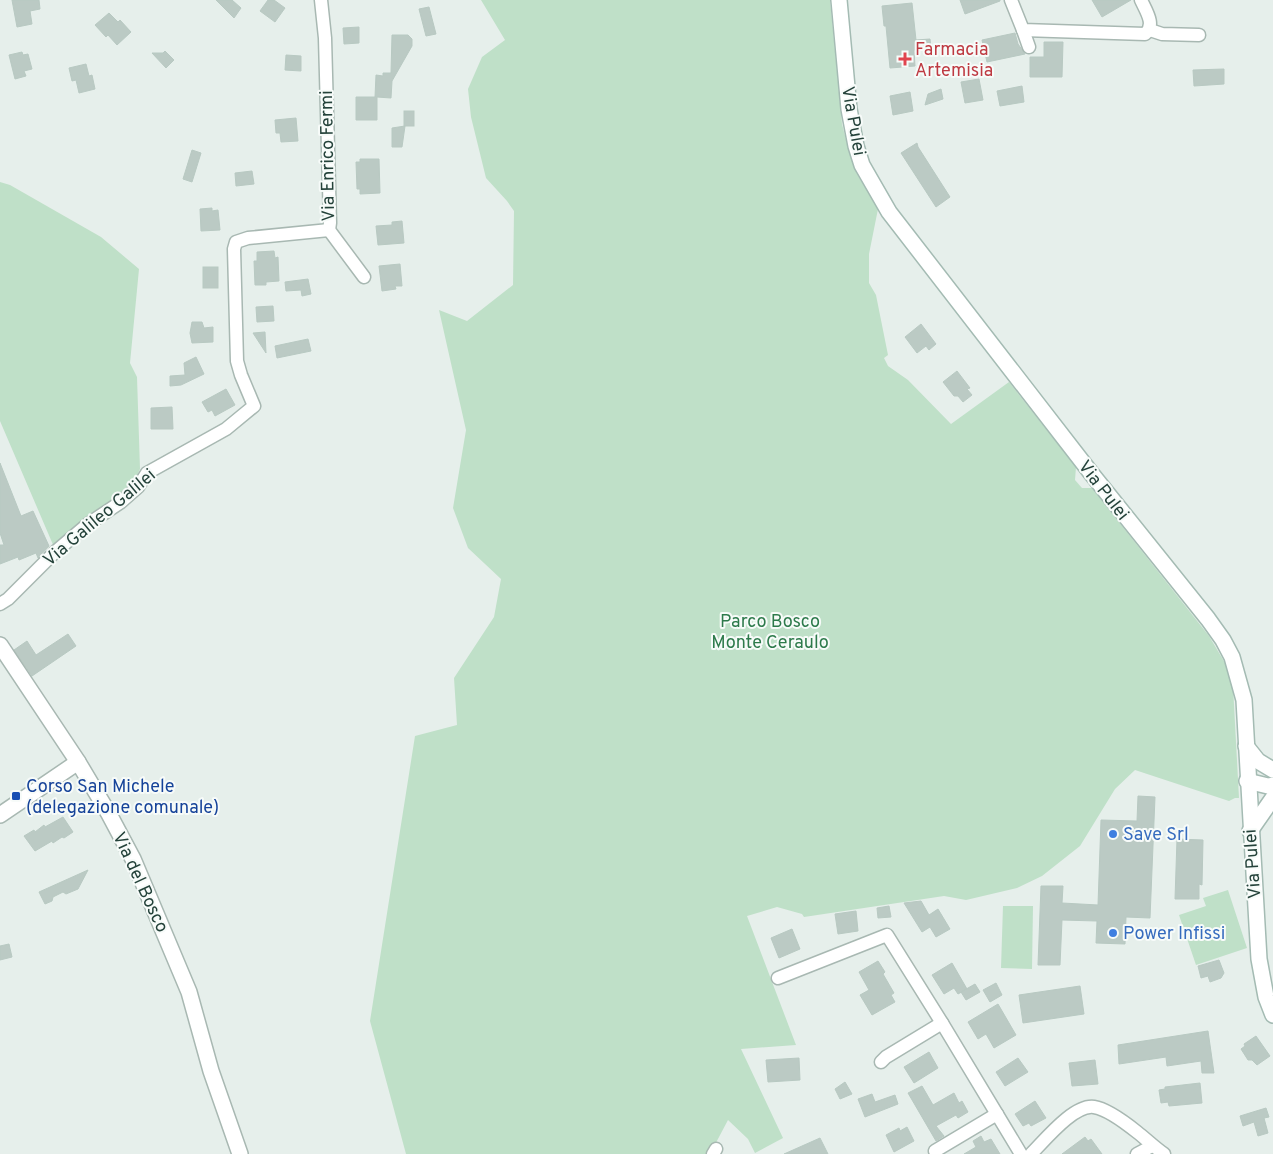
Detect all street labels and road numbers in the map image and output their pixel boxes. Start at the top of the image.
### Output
street label: Via Pulei [835,85,870,158]
street label: Via Enrico Fermi [316,90,341,222]
street label: Via Pulei [1072,456,1133,526]
street label: Via Galileo Galilei [39,464,161,572]
street label: Via Pulei [1240,828,1267,900]
street label: Via del Bosco [106,829,173,936]

